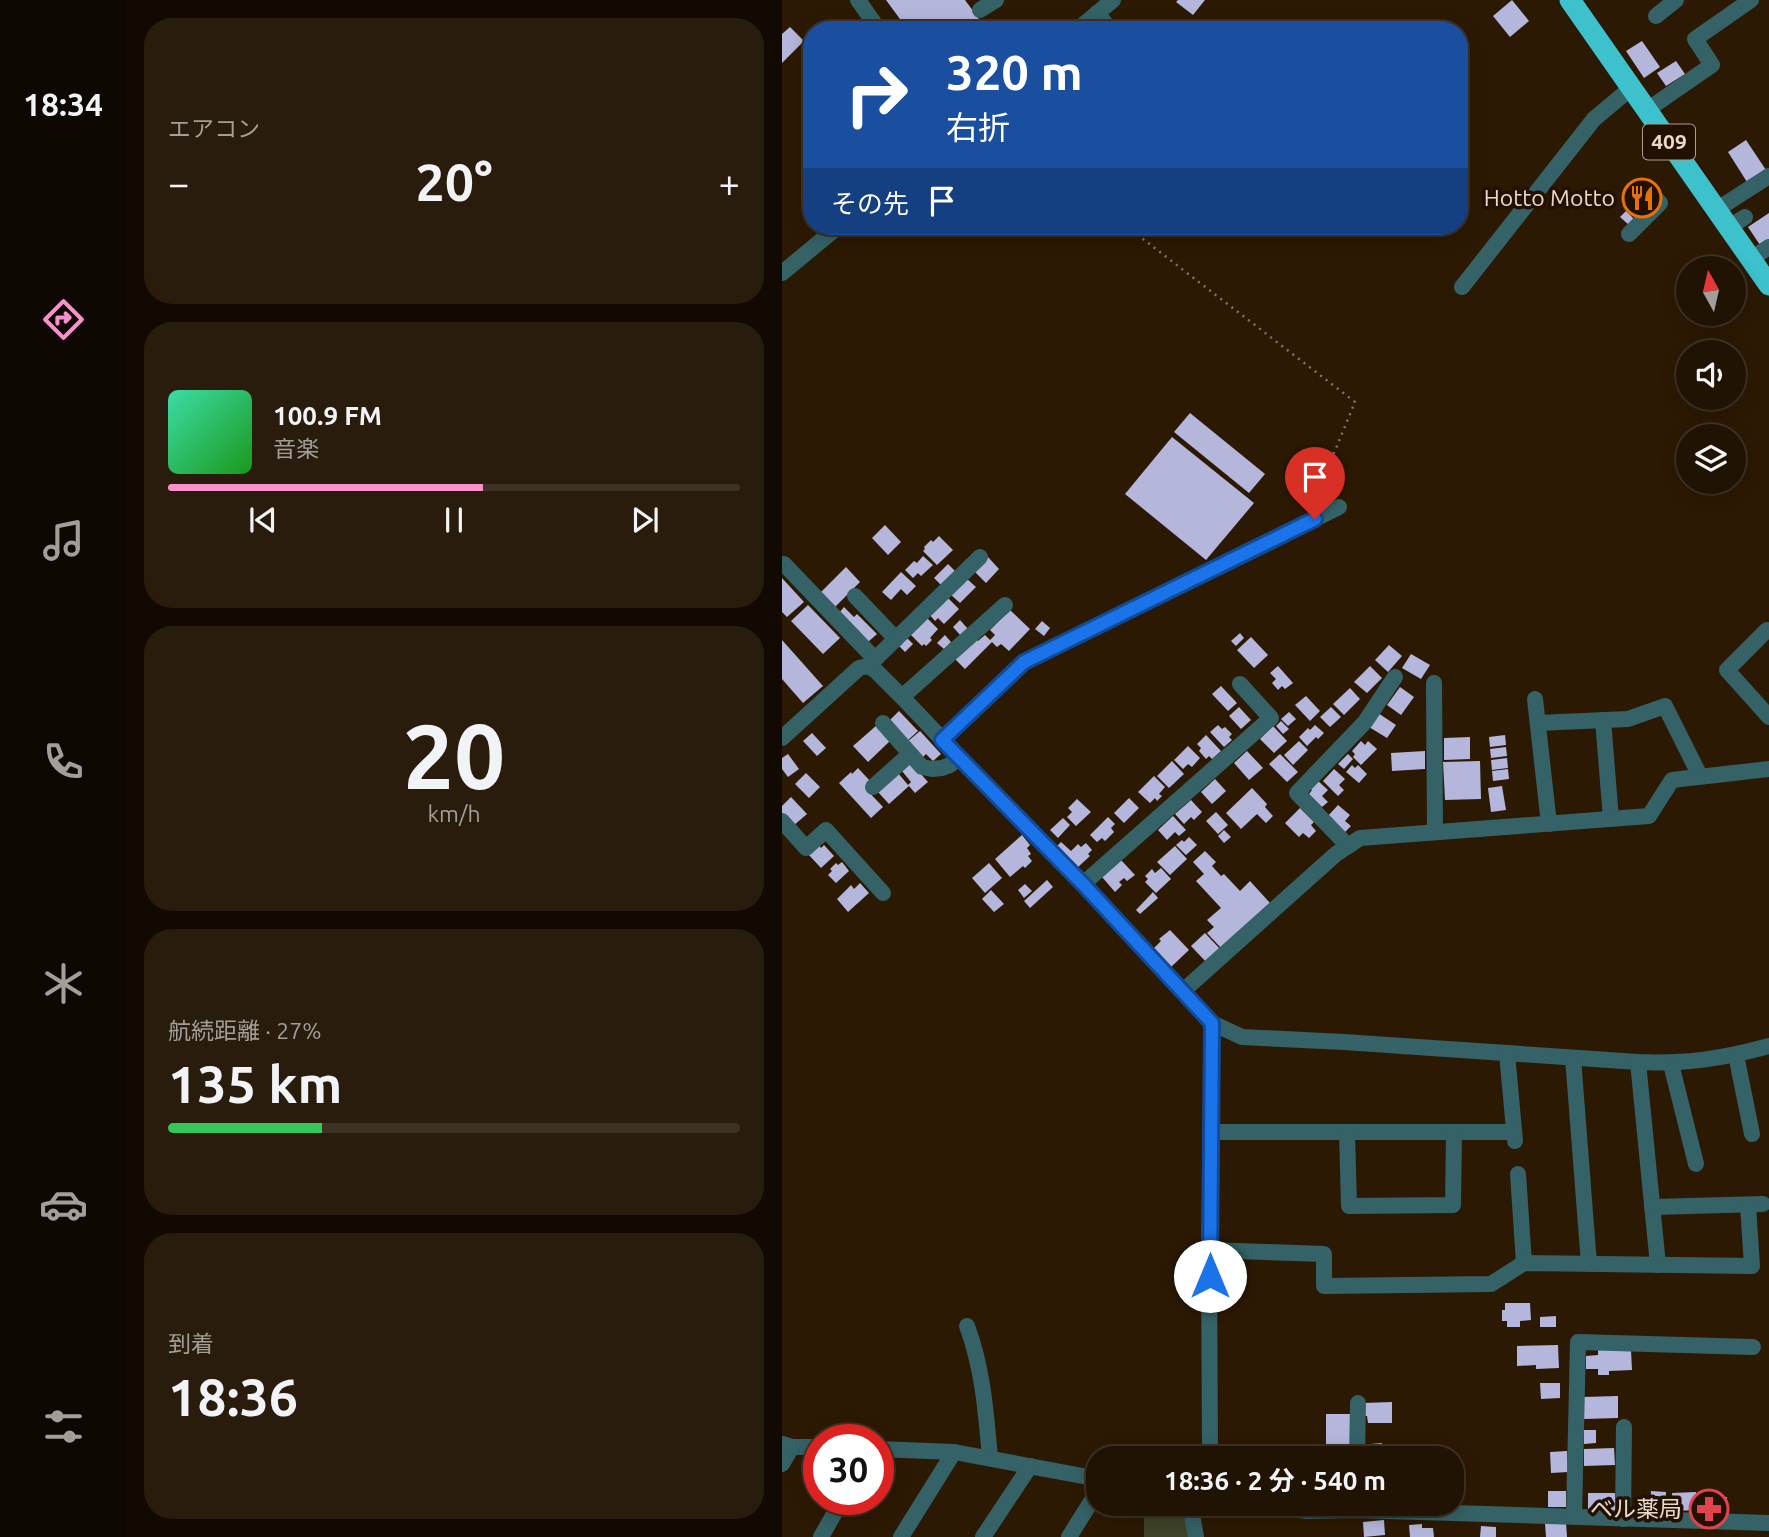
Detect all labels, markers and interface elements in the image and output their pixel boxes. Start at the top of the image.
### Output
text: 320 m [946,44,1083,99]
icon: right [831,49,922,140]
text: 18:34 [23,86,103,122]
text: 右折 [946,109,1010,145]
text: エアコン [168,116,260,141]
road number: 409 [1643,124,1695,160]
text: 20° [415,153,493,211]
text: − [168,162,189,204]
text: + [719,162,740,204]
restaurant icon: Hotto Motto [1621,177,1663,219]
icon: arrive [923,182,961,220]
place label: Hotto Motto [1484,185,1615,210]
text: その先 [831,189,909,218]
north arrow [1676,256,1746,326]
map controls [1676,256,1746,494]
icon: directions [39,295,88,344]
button: sound [1676,340,1746,410]
text: 100.9 FM [273,401,382,430]
button: layers [1676,424,1746,494]
text: 音楽 [273,436,319,461]
pin [1285,447,1345,519]
icon: arrive [1296,458,1334,496]
icon: previous [244,501,282,539]
icon: pause [435,501,473,539]
icon: next [626,501,664,539]
icon: music [39,516,88,565]
text: 20 [403,704,505,806]
icon: phone [39,737,88,786]
text: km/h [427,801,481,826]
icon: climate [39,959,88,1008]
text: 航続距離 · 27% [168,1018,321,1043]
text: 135 km [168,1055,342,1113]
icon: car [39,1180,88,1229]
position arrow [1173,1239,1247,1313]
text: 到着 [168,1331,214,1356]
text: 18:36 [168,1368,298,1426]
icon: filters [39,1402,88,1451]
speed limit sign: 30 [803,1424,894,1515]
text: 18:36 · 2 分 · 540 m [1164,1466,1386,1495]
pharmacy icon: ベル薬局 [1688,1488,1730,1530]
place label: ベル薬局 [1590,1496,1682,1521]

